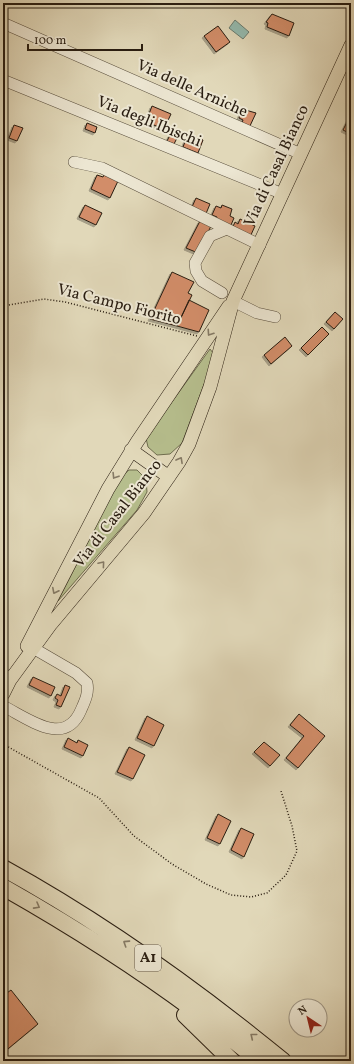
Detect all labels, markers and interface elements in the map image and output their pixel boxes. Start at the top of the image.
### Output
scale bar [28,26,142,52]
text: 100 m [34,33,67,49]
street label: Via delle Arniche [133,55,251,123]
street label: Via degli Ibischi [93,91,205,153]
street label: Via di Casal Bianco [239,101,315,231]
street label: Via Campo Fiorito [55,279,183,331]
one-way arrow [207,329,215,336]
street label: Via di Casal Bianco [69,455,167,573]
one-way arrow [175,457,182,464]
one-way arrow [113,472,120,479]
one-way arrow [98,562,105,569]
one-way arrow [52,587,60,594]
one-way arrow [33,902,40,909]
one-way arrow [123,941,130,948]
road number: A1 [135,945,161,971]
north arrow [288,998,328,1038]
text: N [296,1003,311,1019]
one-way arrow [250,1034,257,1041]

